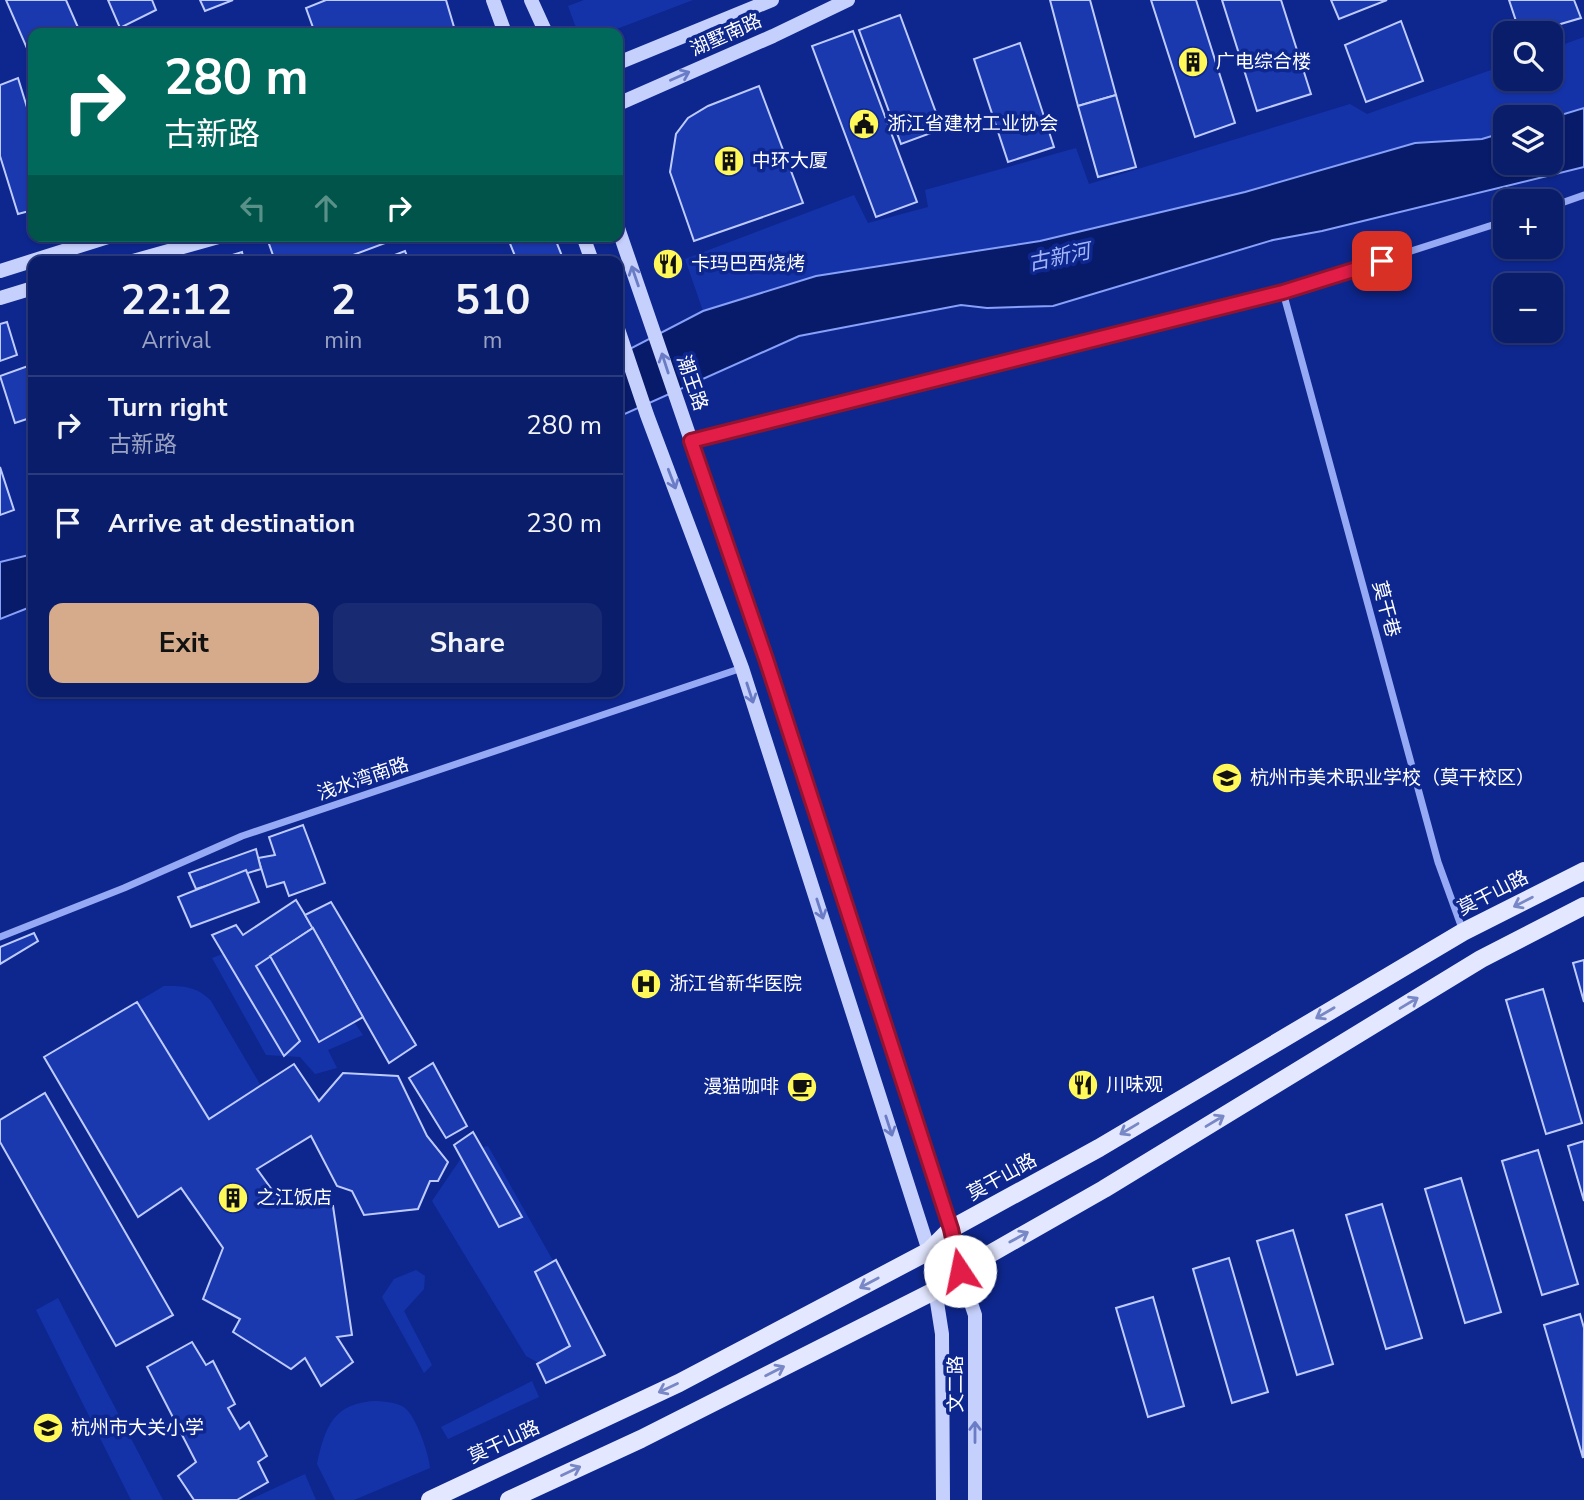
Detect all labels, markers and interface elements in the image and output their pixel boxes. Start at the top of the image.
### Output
street label: 湖墅南路 [686,8,766,62]
map controls [1493,21,1563,343]
button: search [1493,21,1563,91]
text: 280 m [164,44,308,111]
building icon: 广电综合楼 [1176,45,1210,79]
place label: 广电综合楼 [1216,49,1311,75]
icon: right [49,56,140,147]
one-way arrow [669,69,691,82]
button: layers [1493,105,1563,175]
public building icon: 浙江省建材工业协会 [847,107,881,141]
place label: 浙江省建材工业协会 [887,111,1058,137]
text: 古新路 [164,113,260,156]
building icon: 中环大厦 [712,144,746,178]
place label: 中环大厦 [752,148,828,174]
icon: left [234,189,272,227]
icon: ahead [307,189,345,227]
icon: right [380,189,418,227]
button: + [1493,189,1563,259]
pin [1352,231,1412,291]
water label: 古新河 [1025,236,1097,277]
icon: arrive [1363,242,1401,280]
restaurant icon: 卡玛巴西烧烤 [651,247,685,281]
place label: 卡玛巴西烧烤 [691,251,805,277]
one-way arrow [628,266,640,288]
text: 22:12 [121,272,232,329]
text: 2 [331,272,356,329]
text: 510 [455,272,530,329]
button: − [1493,273,1563,343]
text: Arrival [142,325,211,356]
text: min [324,325,362,356]
text: m [483,325,503,356]
street label: 潮王路 [670,352,714,414]
one-way arrow [657,353,670,375]
text: Turn right [108,390,227,425]
icon: right [49,406,87,444]
text: 280 m [526,408,602,443]
text: 古新路 [108,429,177,460]
one-way arrow [667,468,679,490]
icon: arrive [49,504,87,542]
text: Arrive at destination [108,506,355,541]
text: 230 m [526,506,602,541]
street label: 莫干巷 [1366,578,1406,640]
button: Exit [49,603,319,683]
button: Share [333,603,602,683]
one-way arrow [745,681,758,703]
street label: 浅水湾南路 [314,751,412,807]
school or university icon: 杭州市美术职业学校（莫干校区） [1210,761,1244,795]
place label: 杭州市美术职业学校（莫干校区） [1250,765,1535,791]
street label: 莫干山路 [1453,864,1533,922]
one-way arrow [1513,895,1534,909]
one-way arrow [815,898,827,920]
hospital icon: 浙江省新华医院 [629,967,663,1001]
place label: 浙江省新华医院 [669,971,802,997]
one-way arrow [1399,995,1418,1010]
one-way arrow [1315,1006,1335,1020]
restaurant icon: 川味观 [1066,1068,1100,1102]
cafe icon: 漫猫咖啡 [785,1070,819,1104]
place label: 川味观 [1106,1072,1163,1098]
place label: 漫猫咖啡 [703,1074,779,1100]
one-way arrow [1204,1114,1224,1128]
one-way arrow [884,1115,897,1137]
one-way arrow [1120,1123,1140,1137]
street label: 莫干山路 [962,1147,1042,1207]
building icon: 之江饭店 [216,1181,250,1215]
place label: 之江饭店 [256,1185,332,1211]
one-way arrow [1008,1230,1028,1244]
position arrow [923,1234,997,1308]
one-way arrow [859,1276,880,1290]
street label: 文二路 [943,1355,969,1413]
one-way arrow [764,1364,785,1378]
one-way arrow [657,1382,679,1395]
school or university icon: 杭州市大关小学 [31,1411,65,1445]
street label: 莫干山路 [464,1414,544,1470]
place label: 杭州市大关小学 [71,1415,204,1441]
one-way arrow [968,1421,982,1444]
one-way arrow [560,1464,581,1478]

